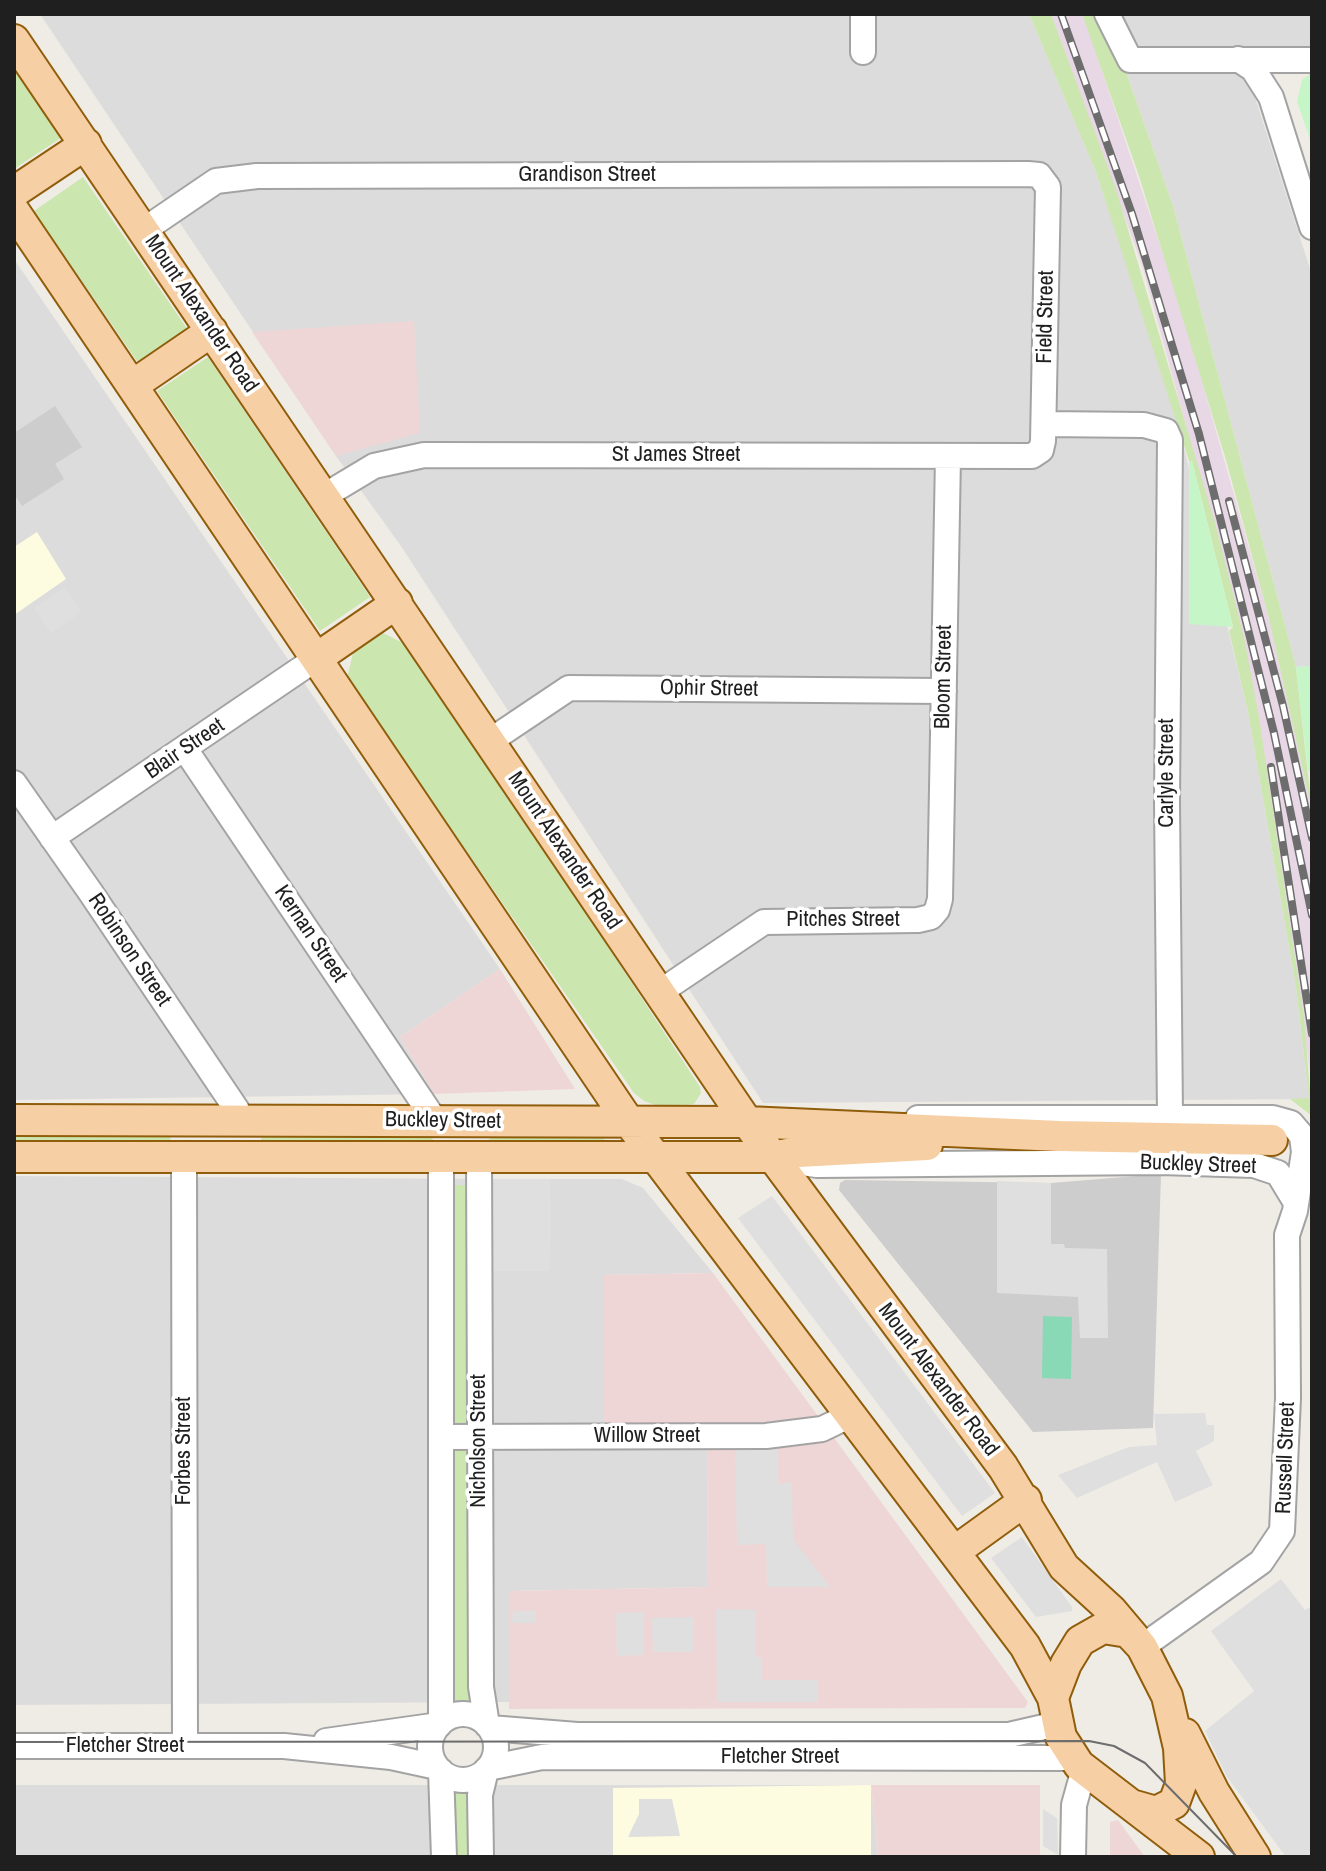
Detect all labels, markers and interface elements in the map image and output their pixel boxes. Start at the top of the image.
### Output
street label: Grandison Street [518,162,656,188]
street label: Mount Alexander Road [138,230,264,398]
street label: Field Street [1032,270,1060,364]
street label: St James Street [612,442,740,468]
street label: Bloom Street [930,625,958,729]
street label: Ophir Street [660,675,758,703]
street label: Blair Street [140,713,230,785]
street label: Carlyle Street [1154,718,1180,828]
street label: Mount Alexander Road [501,767,627,935]
street label: Kernan Street [268,880,352,988]
street label: Robinson Street [82,889,176,1011]
street label: Pitches Street [786,907,900,933]
street label: Buckley Street [385,1107,501,1135]
street label: Buckley Street [1139,1150,1257,1180]
street label: Mount Alexander Road [872,1298,1004,1462]
street label: Nicholson Street [466,1374,492,1508]
street label: Forbes Street [171,1397,197,1505]
street label: Russell Street [1271,1401,1301,1515]
street label: Willow Street [594,1423,700,1449]
street label: Fletcher Street [66,1733,184,1759]
street label: Fletcher Street [721,1744,839,1770]

